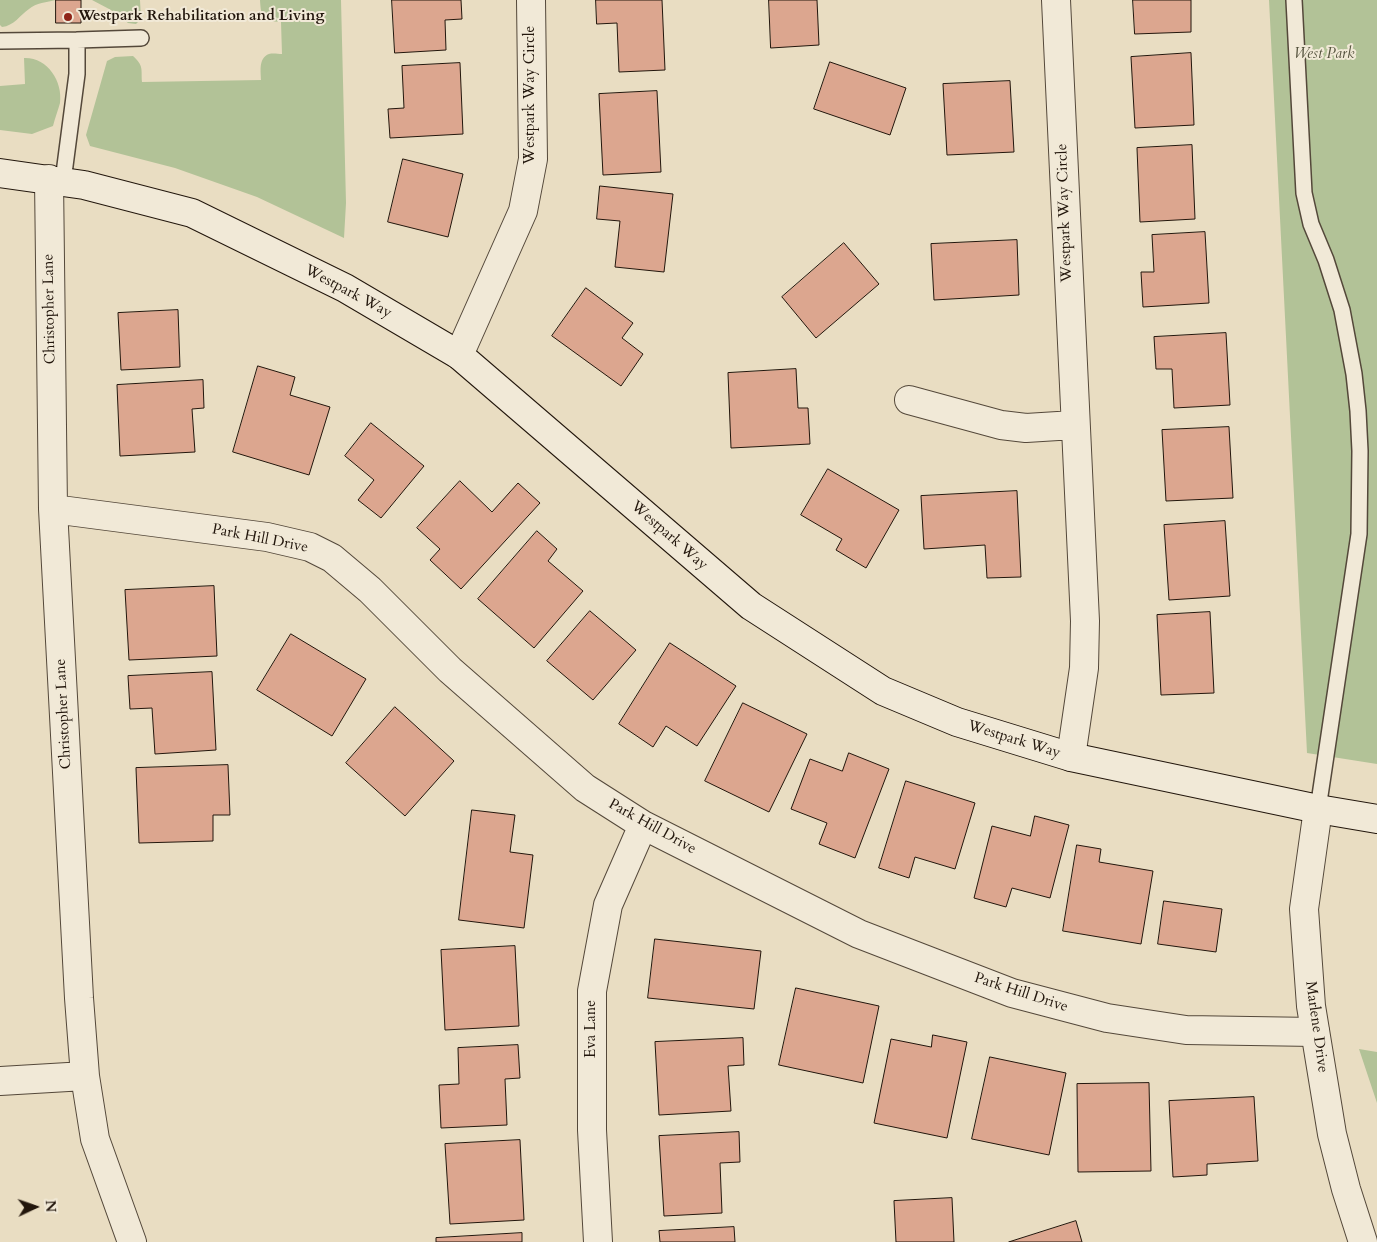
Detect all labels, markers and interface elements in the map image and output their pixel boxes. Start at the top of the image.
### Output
place label: Westpark Rehabilitation and Living [78,8,324,26]
marker: Westpark Rehabilitation and Living [62,11,74,23]
street label: Westpark Way Circle [522,26,540,164]
park label: West Park [1294,46,1354,64]
street label: Westpark Way Circle [1054,143,1076,283]
street label: Christopher Lane [40,254,60,364]
street label: Westpark Way [301,261,395,323]
street label: Westpark Way [627,498,711,574]
street label: Park Hill Drive [210,521,310,557]
street label: Christopher Lane [52,658,76,770]
street label: Westpark Way [965,717,1063,763]
street label: Park Hill Drive [605,795,699,859]
street label: Park Hill Drive [972,969,1070,1017]
street label: Marlene Drive [1301,980,1331,1074]
street label: Eva Lane [583,1000,601,1058]
north arrow [10,1182,60,1232]
text: N [41,1200,60,1213]

